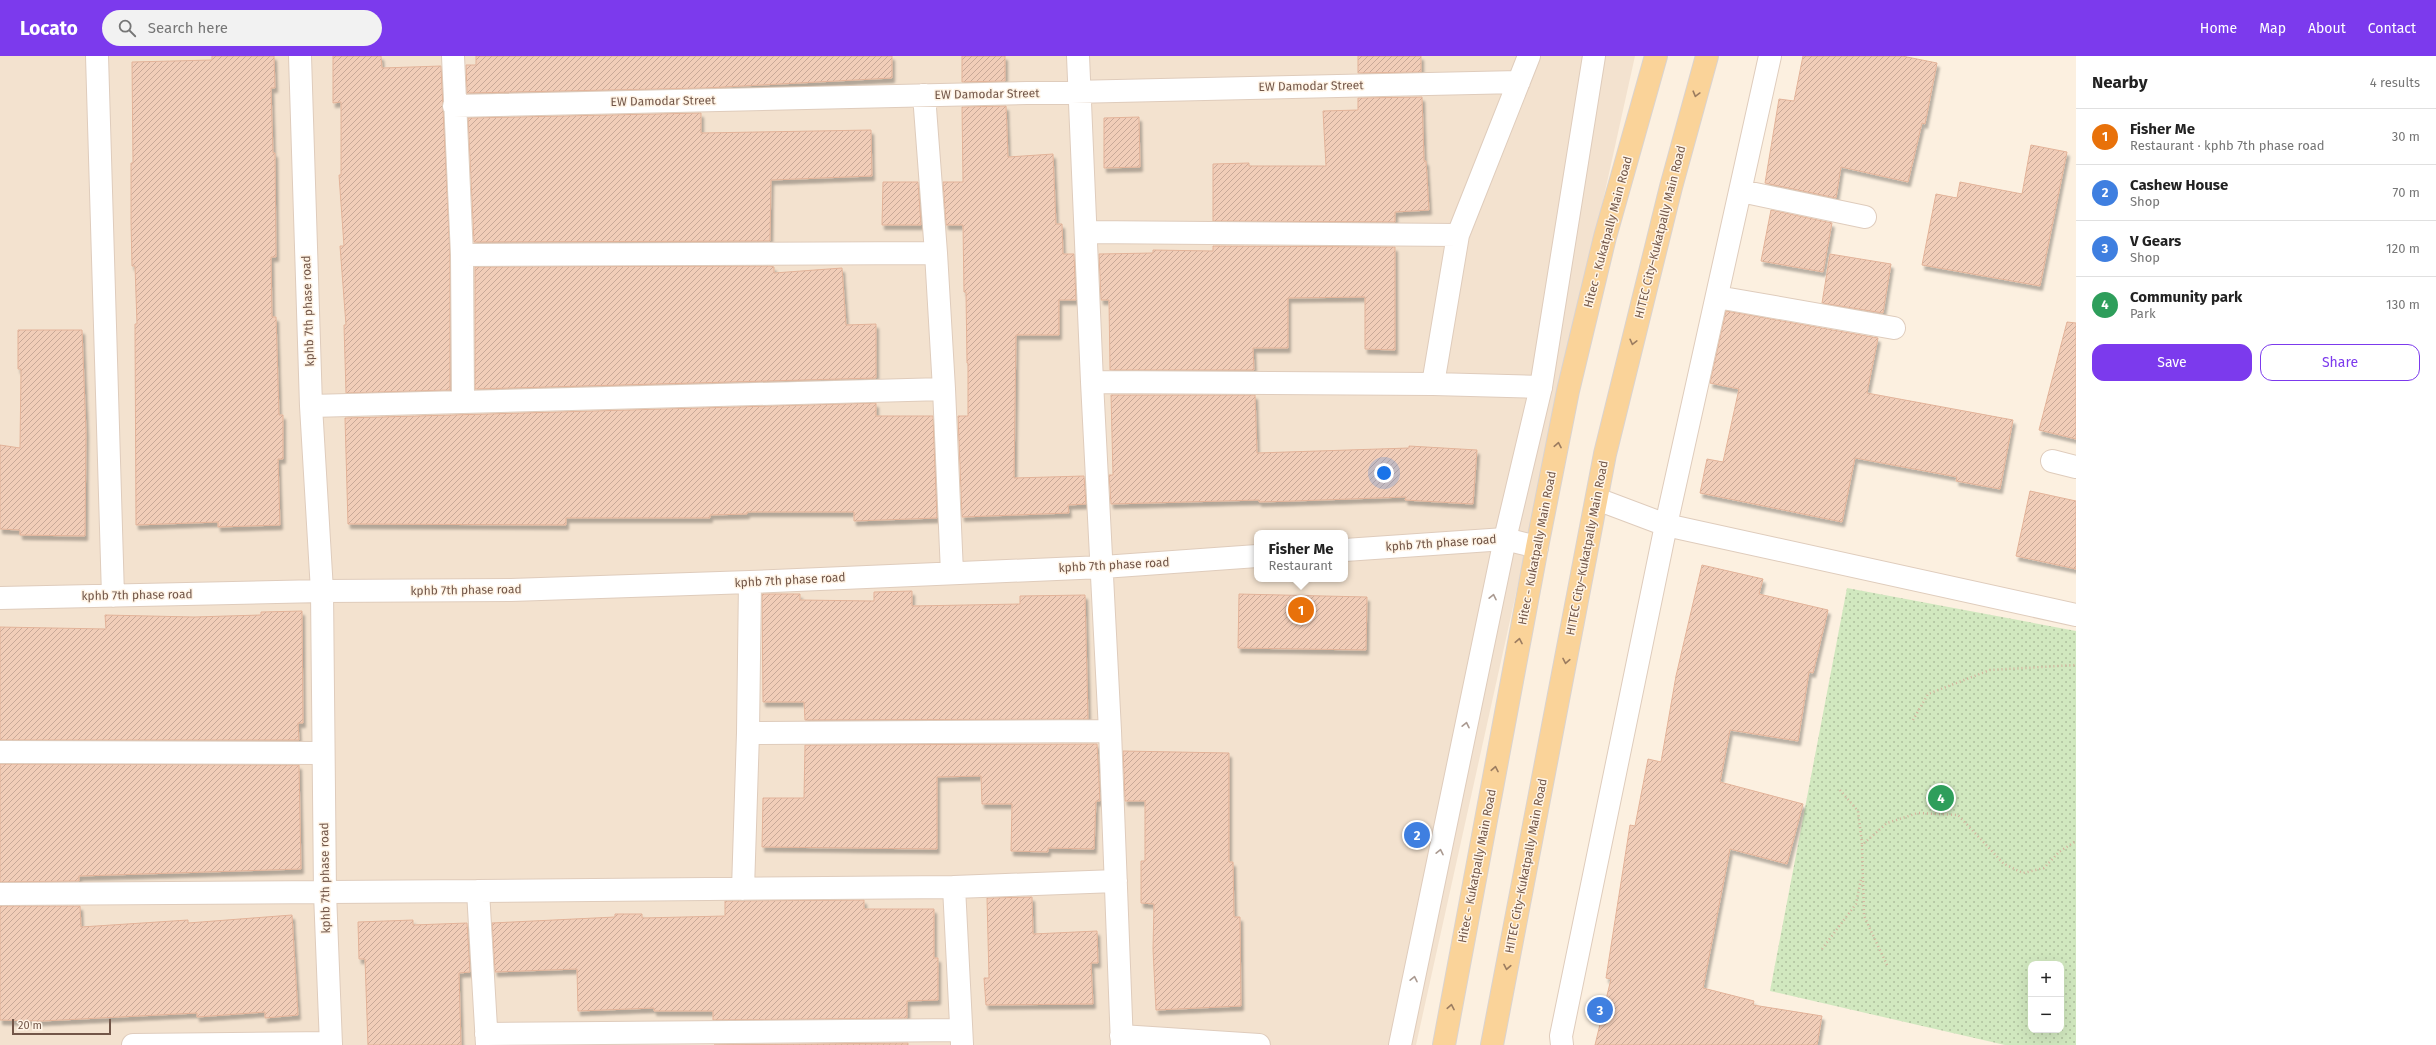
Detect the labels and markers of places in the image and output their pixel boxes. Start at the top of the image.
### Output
pin: 1 [1288,595,1314,625]
pin: 4 [1928,783,1954,813]
pin: 2 [1404,820,1430,850]
pin: 3 [1587,995,1613,1025]

